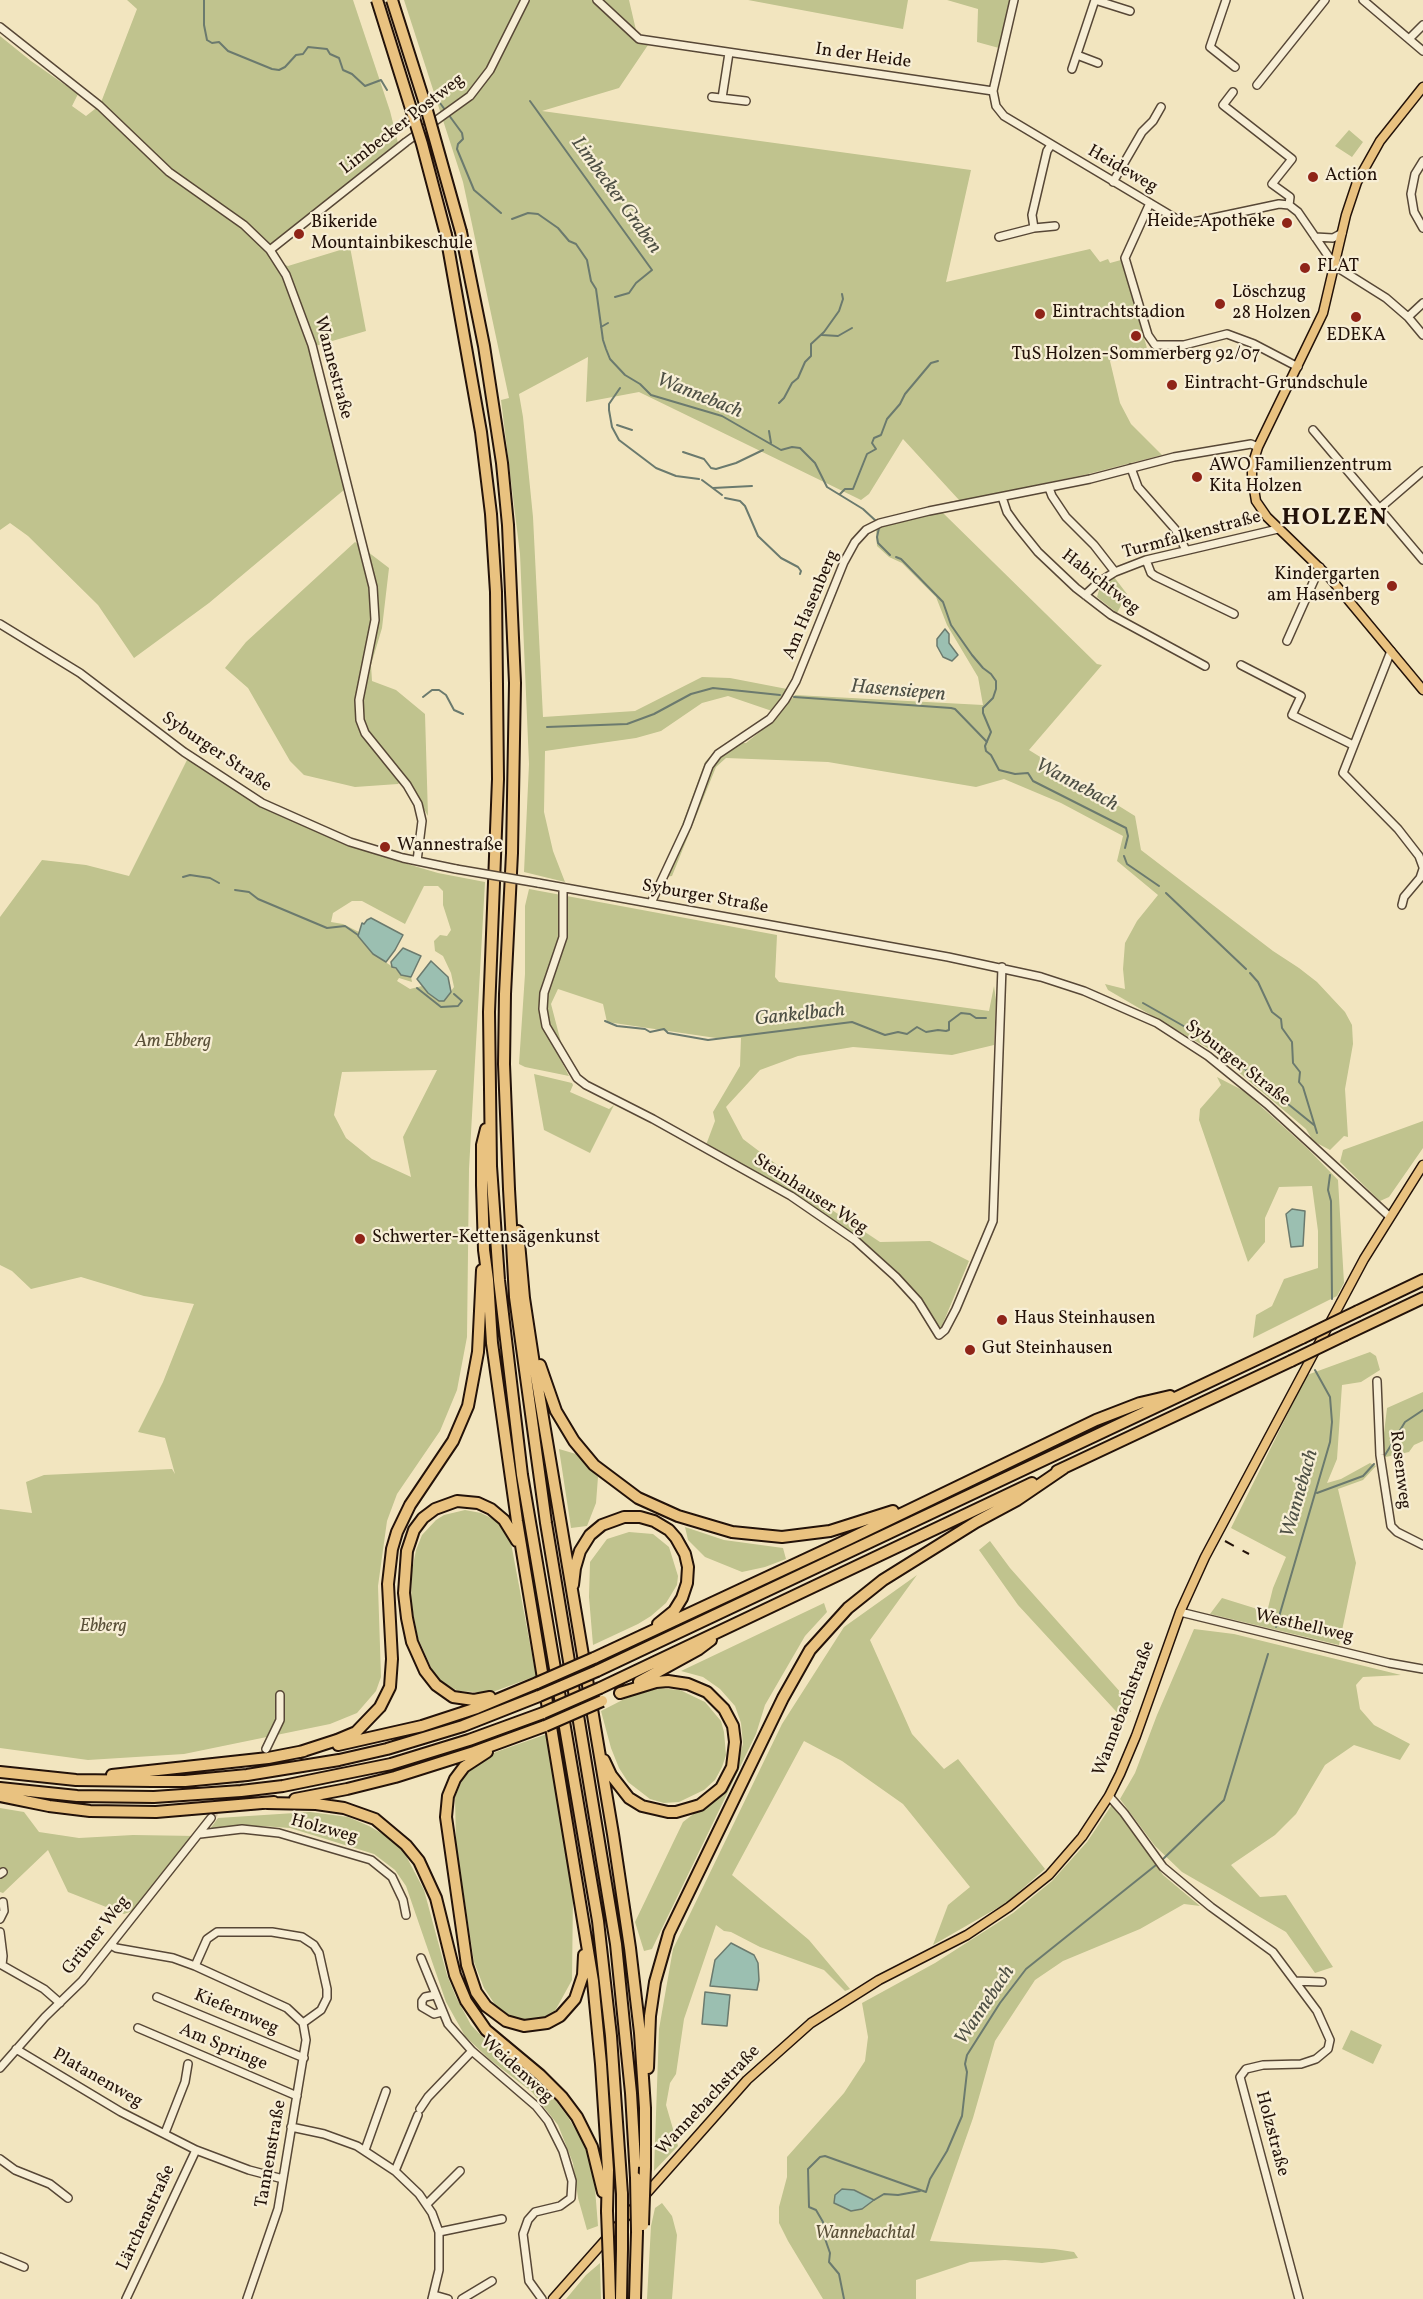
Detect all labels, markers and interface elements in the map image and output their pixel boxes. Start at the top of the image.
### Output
street label: In der Heide [814,40,912,74]
street label: Limbecker Postweg [337,70,469,180]
water label: Limbecker Graben [564,133,666,259]
street label: Heideweg [1083,141,1161,199]
place label: Action [1325,166,1377,188]
marker: Action [1306,170,1320,184]
place label: Heide-Apotheke [1147,212,1275,234]
place label: Bikeride Mountainbikeschule [311,213,473,256]
marker: Heide-Apotheke [1280,216,1294,230]
marker: Bikeride Mountainbikeschule [292,227,306,241]
place label: FLAT [1317,257,1359,279]
marker: FLAT [1298,261,1312,275]
place label: Löschzug 28 Holzen [1232,283,1311,326]
marker: Löschzug 28 Holzen [1213,297,1227,311]
place label: Eintrachtstadion [1052,303,1185,325]
marker: Eintrachtstadion [1033,307,1047,321]
marker: EDEKA [1349,310,1363,324]
street label: Wannestraße [308,314,356,422]
place label: EDEKA [1326,326,1386,348]
marker: TuS Holzen-Sommerberg 92/07 [1129,329,1143,343]
place label: TuS Holzen-Sommerberg 92/07 [1012,345,1260,367]
water label: Wannebach [652,369,746,425]
place label: Eintracht-Grundschule [1184,374,1368,396]
marker: Eintracht-Grundschule [1165,378,1179,392]
place label: AWO Familienzentrum Kita Holzen [1209,456,1392,498]
marker: AWO Familienzentrum Kita Holzen [1190,470,1204,484]
district label: HOLZEN [1281,506,1389,534]
street label: Turmfalkenstraße [1120,507,1264,565]
street label: Habichtweg [1056,546,1144,620]
street label: Am Hasenberg [779,547,845,663]
place label: Kindergarten am Hasenberg [1267,565,1380,608]
marker: Kindergarten am Hasenberg [1385,579,1399,593]
water label: Hasensiepen [850,676,946,708]
street label: Syburger Straße [157,708,275,798]
water label: Wannebach [1030,754,1122,818]
place label: Wannestraße [397,836,503,858]
marker: Wannestraße [378,840,392,854]
street label: Syburger Straße [640,876,770,920]
water label: Gankelbach [754,999,846,1033]
street label: Syburger Straße [1180,1016,1294,1112]
park label: Am Ebberg [135,1032,211,1054]
street label: Steinhauser Weg [749,1150,871,1240]
place label: Schwerter-Kettensägenkunst [372,1228,600,1250]
marker: Schwerter-Kettensägenkunst [353,1232,367,1246]
place label: Haus Steinhausen [1014,1309,1156,1331]
marker: Haus Steinhausen [995,1313,1009,1327]
place label: Gut Steinhausen [982,1339,1113,1361]
marker: Gut Steinhausen [963,1343,977,1357]
street label: Rosenweg [1383,1429,1415,1511]
water label: Wannebach [1277,1447,1325,1541]
street label: Westhellweg [1253,1605,1355,1649]
park label: Ebberg [79,1617,127,1639]
street label: Wannebachstraße [1089,1639,1161,1779]
street label: Holzweg [288,1811,360,1849]
street label: Grüner Weg [59,1892,135,1980]
water label: Wannebach [951,1962,1021,2050]
street label: Kiefernweg [190,1985,282,2041]
street label: Am Springe [176,2020,270,2076]
street label: Weidenweg [475,2032,557,2108]
street label: Wannebachstraße [652,2041,766,2161]
street label: Platanenweg [48,2044,146,2114]
street label: Holzstraße [1249,2089,1293,2179]
street label: Tannenstraße [252,2098,292,2210]
street label: Lärchenstraße [113,2162,181,2274]
park label: Wannebachtal [815,2224,915,2246]

